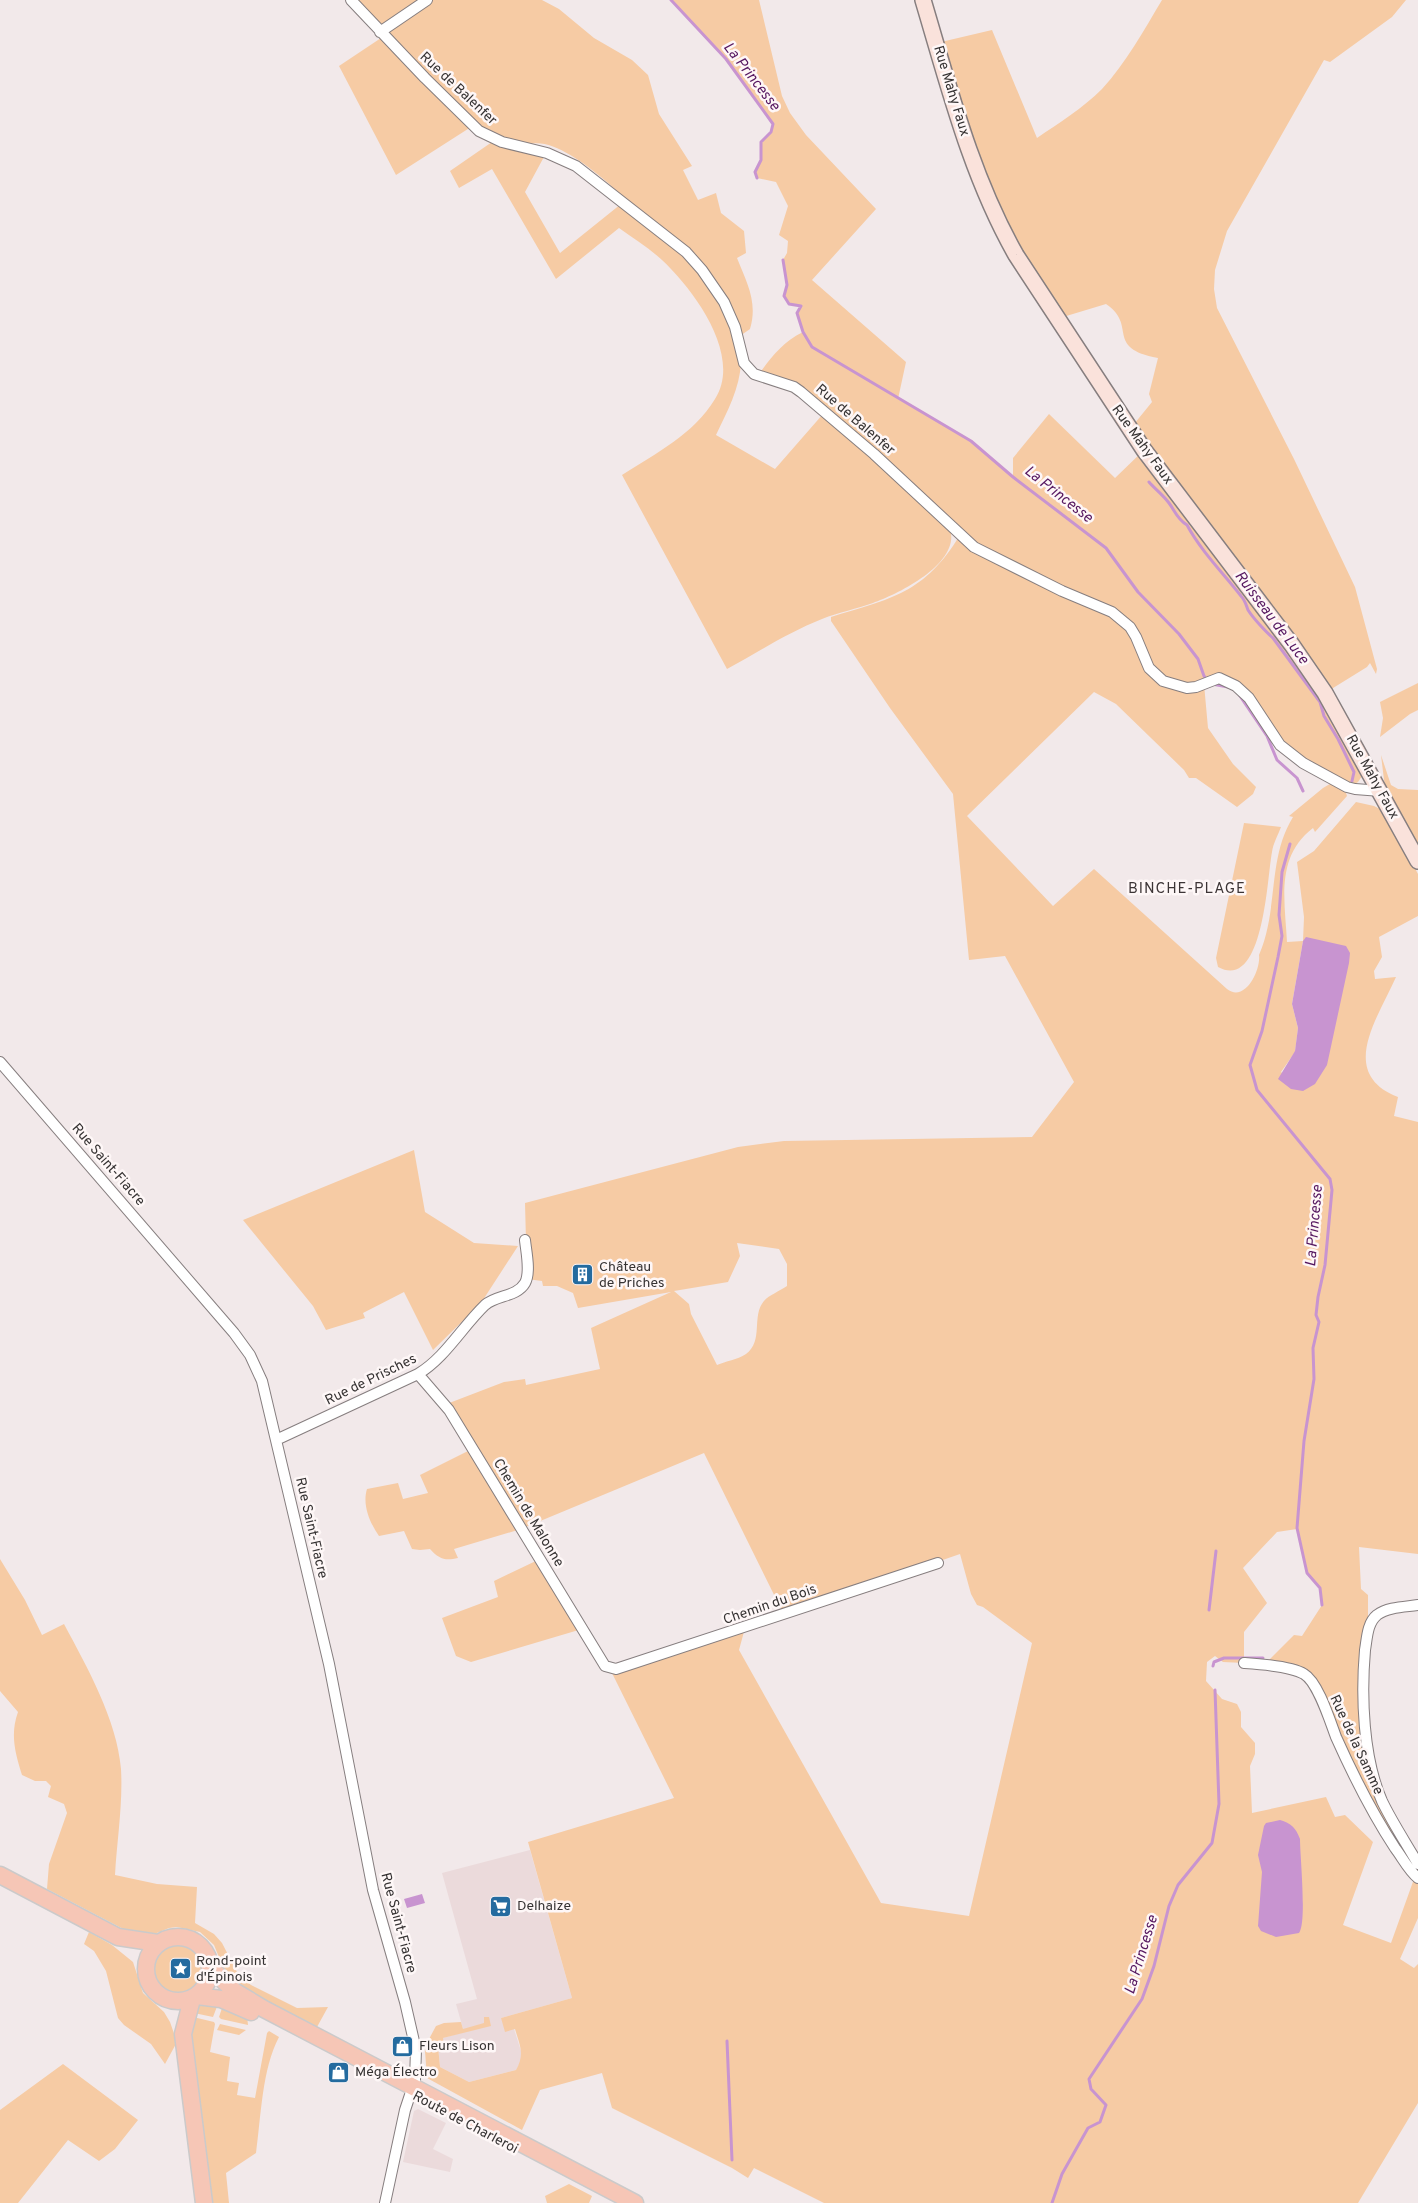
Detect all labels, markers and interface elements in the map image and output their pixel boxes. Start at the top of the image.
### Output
water label: La Princesse [718,39,784,115]
street label: Rue Mahy Faux [929,44,973,138]
street label: Rue de Balenfer [416,49,501,130]
street label: Rue de Balenfer [812,381,899,459]
street label: Rue Mahy Faux [1108,402,1176,488]
water label: La Princesse [1020,462,1096,528]
water label: Ruisseau de Luce [1230,568,1312,669]
street label: Rue Mahy Faux [1342,732,1402,822]
district label: BINCHE-PLAGE [1128,880,1246,899]
street label: Rue Saint-Fiacre [68,1120,148,1210]
water label: La Princesse [1302,1184,1328,1268]
place label: Château de Priches [599,1259,665,1292]
building icon: Château de Priches [571,1263,595,1287]
street label: Rue de Prisches [322,1351,420,1409]
street label: Chemin de Malonne [489,1456,567,1570]
street label: Rue Saint-Fiacre [291,1476,331,1580]
street label: Chemin du Bois [721,1581,819,1629]
street label: Rue de la Samme [1325,1692,1387,1798]
street label: Rue Saint-Fiacre [376,1871,420,1975]
supermarket icon: Delhaize [489,1894,513,1918]
place label: Delhaize [517,1898,571,1915]
water label: La Princesse [1121,1913,1163,1997]
place label: Rond-point d'Épinois [196,1953,267,1986]
place icon: Rond-point d'Épinois [168,1957,192,1981]
shop icon: Fleurs Lison [391,2034,415,2058]
place label: Fleurs Lison [419,2038,495,2055]
shop icon: Méga Électro [327,2060,351,2084]
place label: Méga Électro [355,2063,437,2081]
street label: Route de Charleroi [409,2088,521,2158]

